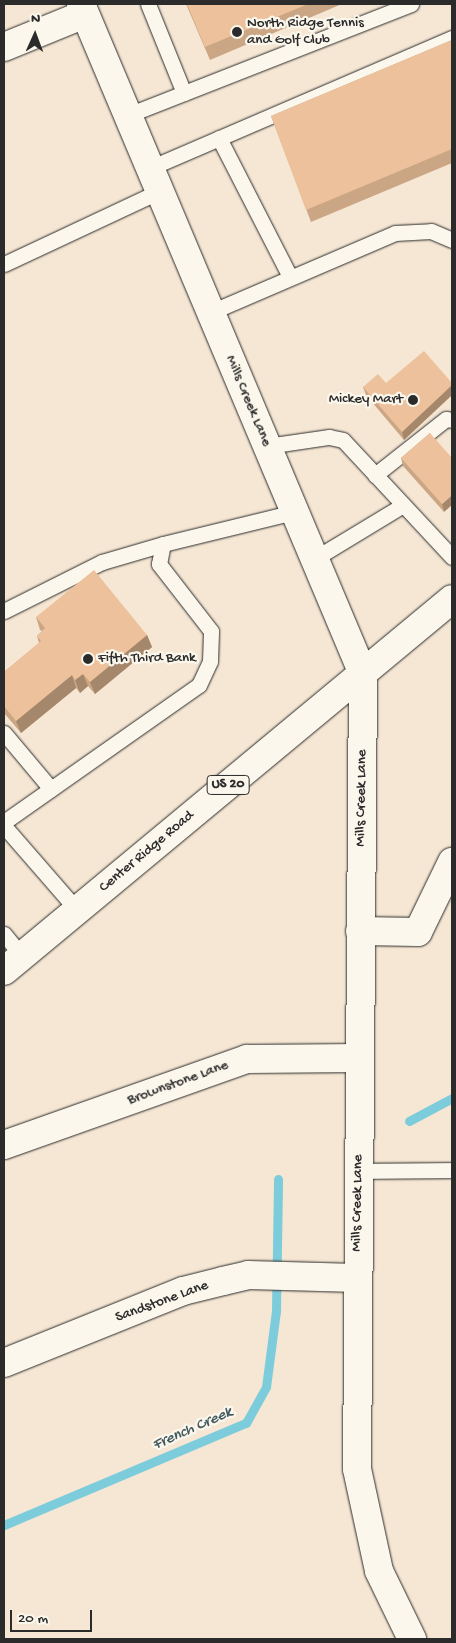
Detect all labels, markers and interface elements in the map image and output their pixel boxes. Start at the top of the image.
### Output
north arrow [10,10,60,60]
text: N [31,11,40,28]
place label: North Ridge Tennis and Golf Club [247,14,364,49]
marker: North Ridge Tennis and Golf Club [231,26,243,38]
street label: Mills Creek Lane [221,353,275,449]
place label: Mickey Mart [329,391,403,409]
marker: Mickey Mart [407,394,419,406]
place label: Fifth Third Bank [98,650,196,668]
marker: Fifth Third Bank [82,653,94,665]
street label: Mills Creek Lane [352,749,372,847]
road number: US 20 [206,774,250,796]
street label: Center Ridge Road [96,807,198,897]
street label: Brownstone Lane [125,1056,231,1110]
street label: Mills Creek Lane [348,1154,368,1252]
street label: Sandstone Lane [113,1277,211,1327]
water label: French Creek [150,1404,236,1456]
scale bar [12,1600,95,1632]
text: 20 m [18,1610,48,1628]

